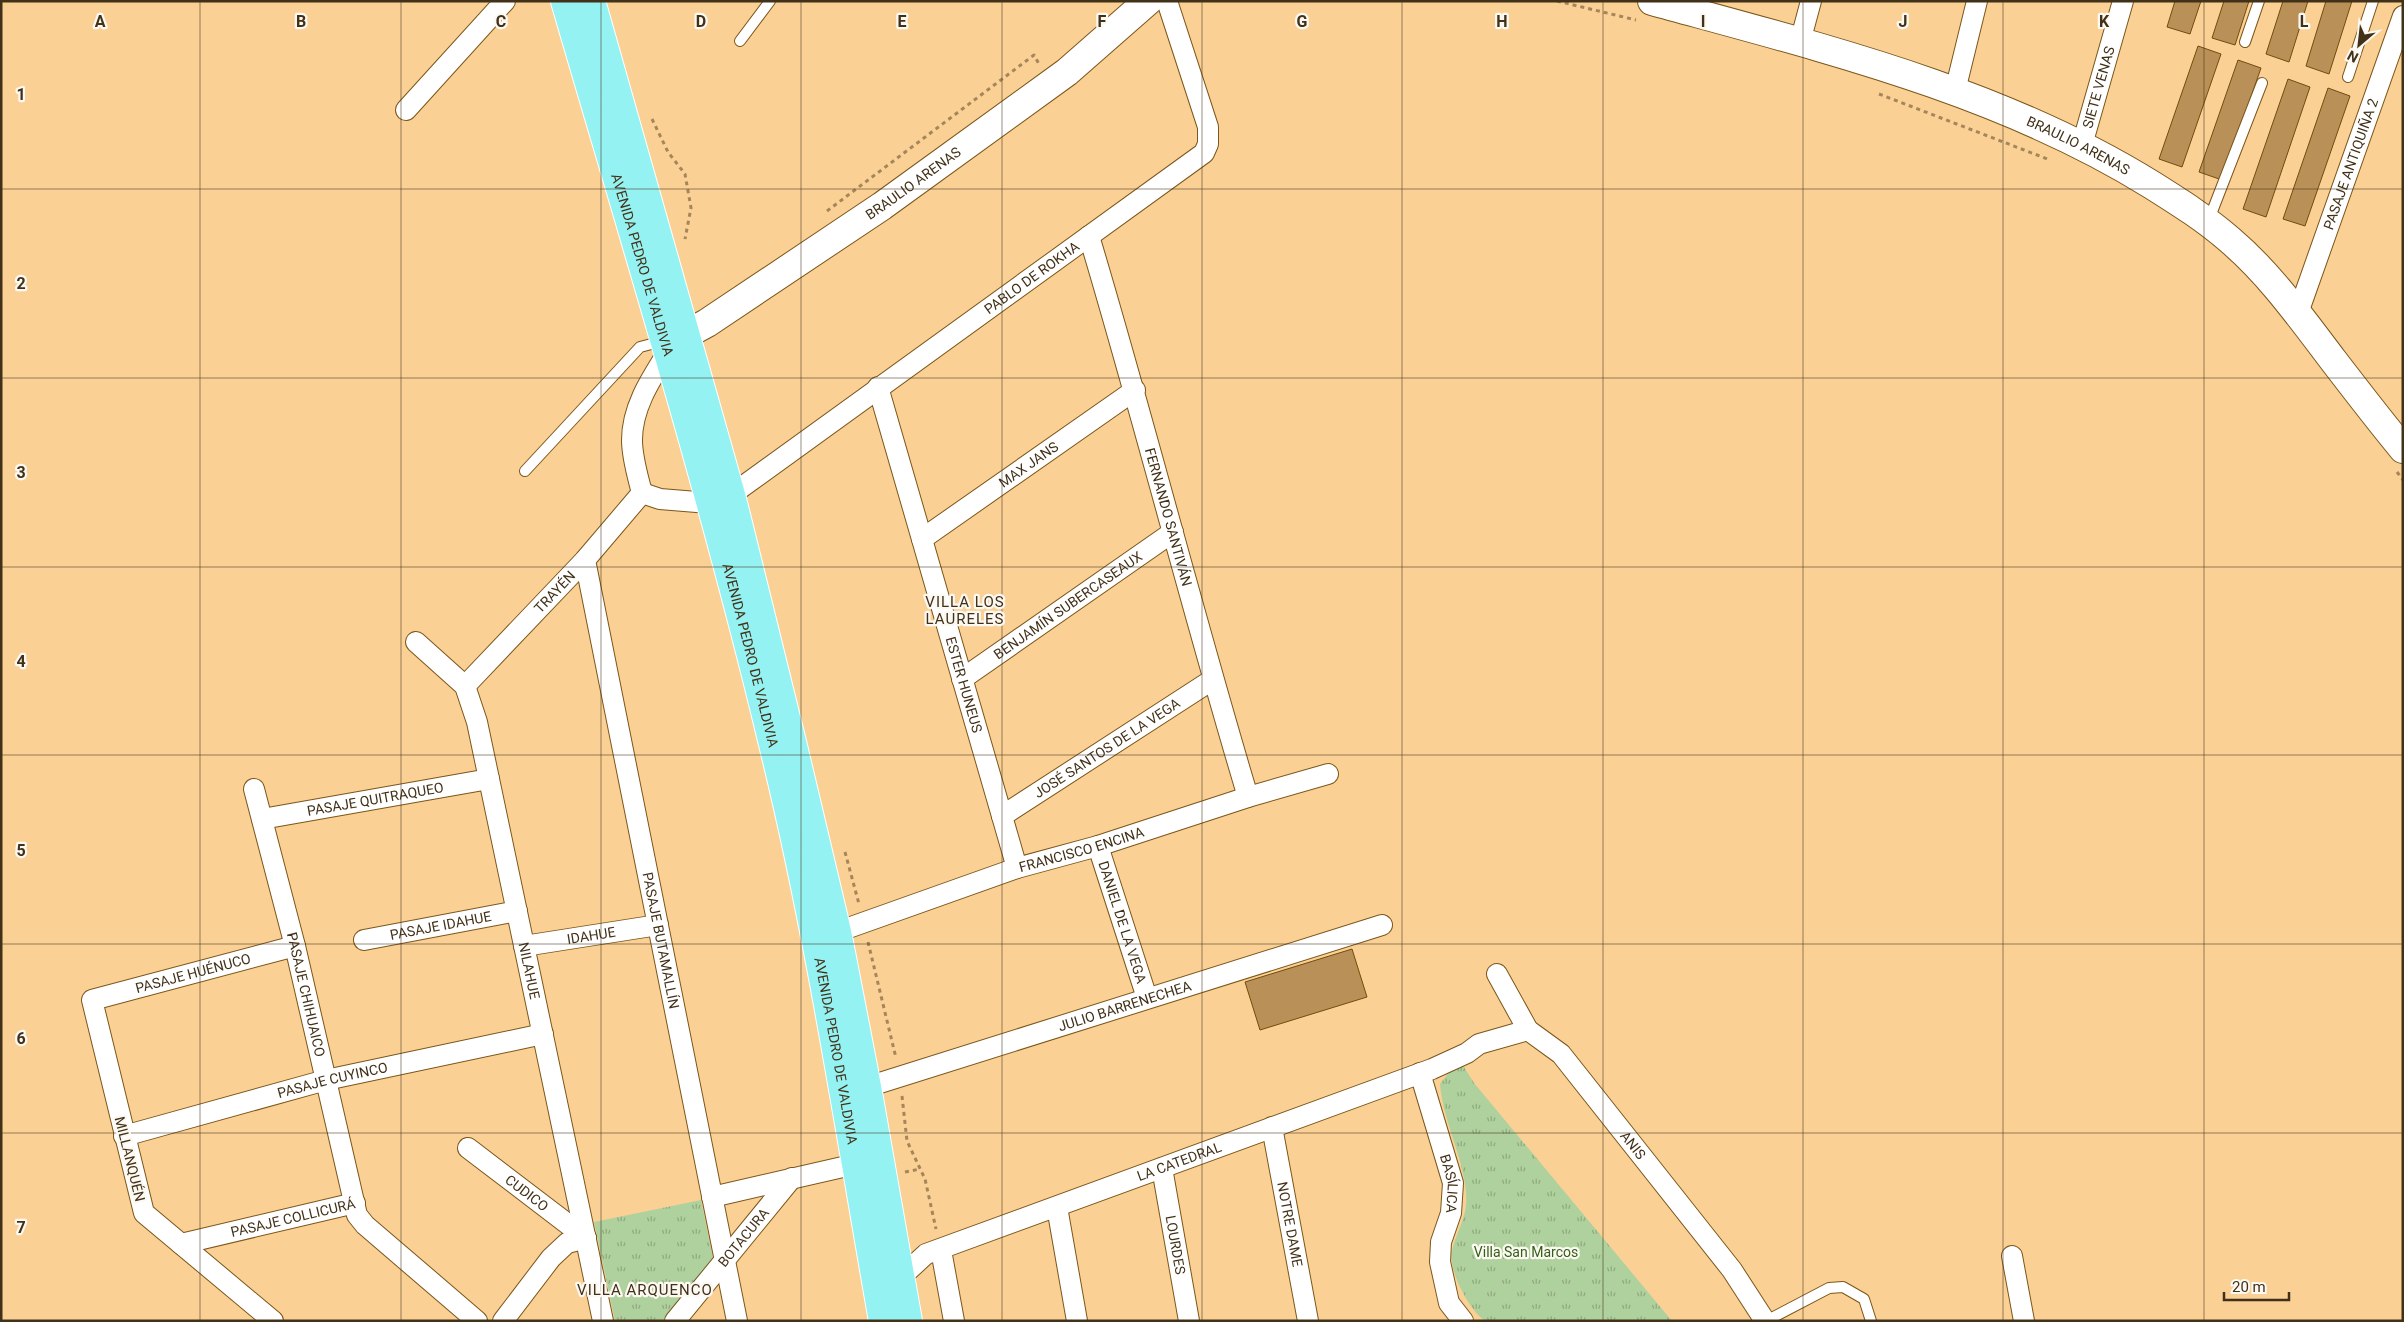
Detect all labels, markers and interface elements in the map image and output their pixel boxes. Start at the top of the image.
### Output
text: A [95,12,106,31]
text: B [296,12,306,31]
text: C [496,12,506,31]
text: D [696,12,706,31]
text: E [898,12,907,31]
text: F [1098,12,1107,31]
text: G [1297,12,1308,31]
text: H [1496,12,1508,31]
text: I [1701,12,1705,31]
text: J [1899,12,1907,31]
text: K [2099,12,2110,31]
text: L [2300,12,2309,31]
north arrow [2334,20,2384,70]
street label: SIETE VENAS [2079,44,2118,130]
text: N [2345,47,2361,66]
text: 1 [16,85,26,104]
street label: PASAJE ANTIQUIÑA 2 [2320,96,2381,232]
street label: BRAULIO ARENAS [2024,113,2133,178]
street label: BRAULIO ARENAS [863,144,964,223]
street label: AVENIDA PEDRO DE VALDIVIA [608,172,677,358]
street label: PABLO DE ROKHA [981,238,1082,317]
text: 2 [16,274,26,293]
street label: MAX JANS [996,438,1061,491]
street label: FERNANDO SANTIVÁN [1142,446,1195,588]
text: 3 [16,463,26,482]
street label: BENJAMÍN SUBERCASEAUX [991,548,1145,662]
street label: AVENIDA PEDRO DE VALDIVIA [719,561,781,749]
street label: TRAYÉN [531,568,578,616]
district label: VILLA LOS LAURELES [925,593,1005,628]
street label: ESTER HUNEUS [943,635,986,735]
text: 4 [16,652,26,671]
street label: JOSÉ SANTOS DE LA VEGA [1031,695,1183,801]
street label: PASAJE QUITRAQUEO [306,779,445,819]
street label: FRANCISCO ENCINA [1017,824,1146,875]
text: 5 [16,841,26,860]
street label: DANIEL DE LA VEGA [1095,859,1150,985]
street label: PASAJE BUTAMALLÍN [640,871,682,1010]
street label: PASAJE IDAHUE [389,908,493,943]
street label: IDAHUE [566,924,617,947]
street label: PASAJE CHIHUAICO [284,931,328,1058]
street label: NILAHUE [516,941,543,1001]
street label: PASAJE HUÉNUCO [134,950,252,996]
street label: AVENIDA PEDRO DE VALDIVIA [811,956,860,1145]
street label: JULIO BARRENECHEA [1056,978,1193,1034]
text: 6 [16,1029,26,1048]
street label: PASAJE CUYINCO [276,1059,389,1101]
street label: MILLANQUÉN [112,1115,149,1203]
street label: ANIS [1617,1128,1649,1162]
street label: LA CATEDRAL [1135,1139,1224,1184]
street label: BASÍLICA [1437,1152,1462,1213]
street label: CUDICO [502,1171,552,1214]
street label: NOTRE DAME [1274,1180,1306,1268]
street label: PASAJE COLLICURÁ [229,1194,357,1240]
street label: BOTACURA [715,1205,772,1270]
street label: LOURDES [1162,1214,1189,1276]
text: 7 [16,1218,26,1237]
park label: Villa San Marcos [1474,1244,1578,1260]
scale bar [2224,1270,2289,1302]
text: 20 m [2232,1278,2266,1296]
district label: VILLA ARQUENCO [577,1281,713,1299]

